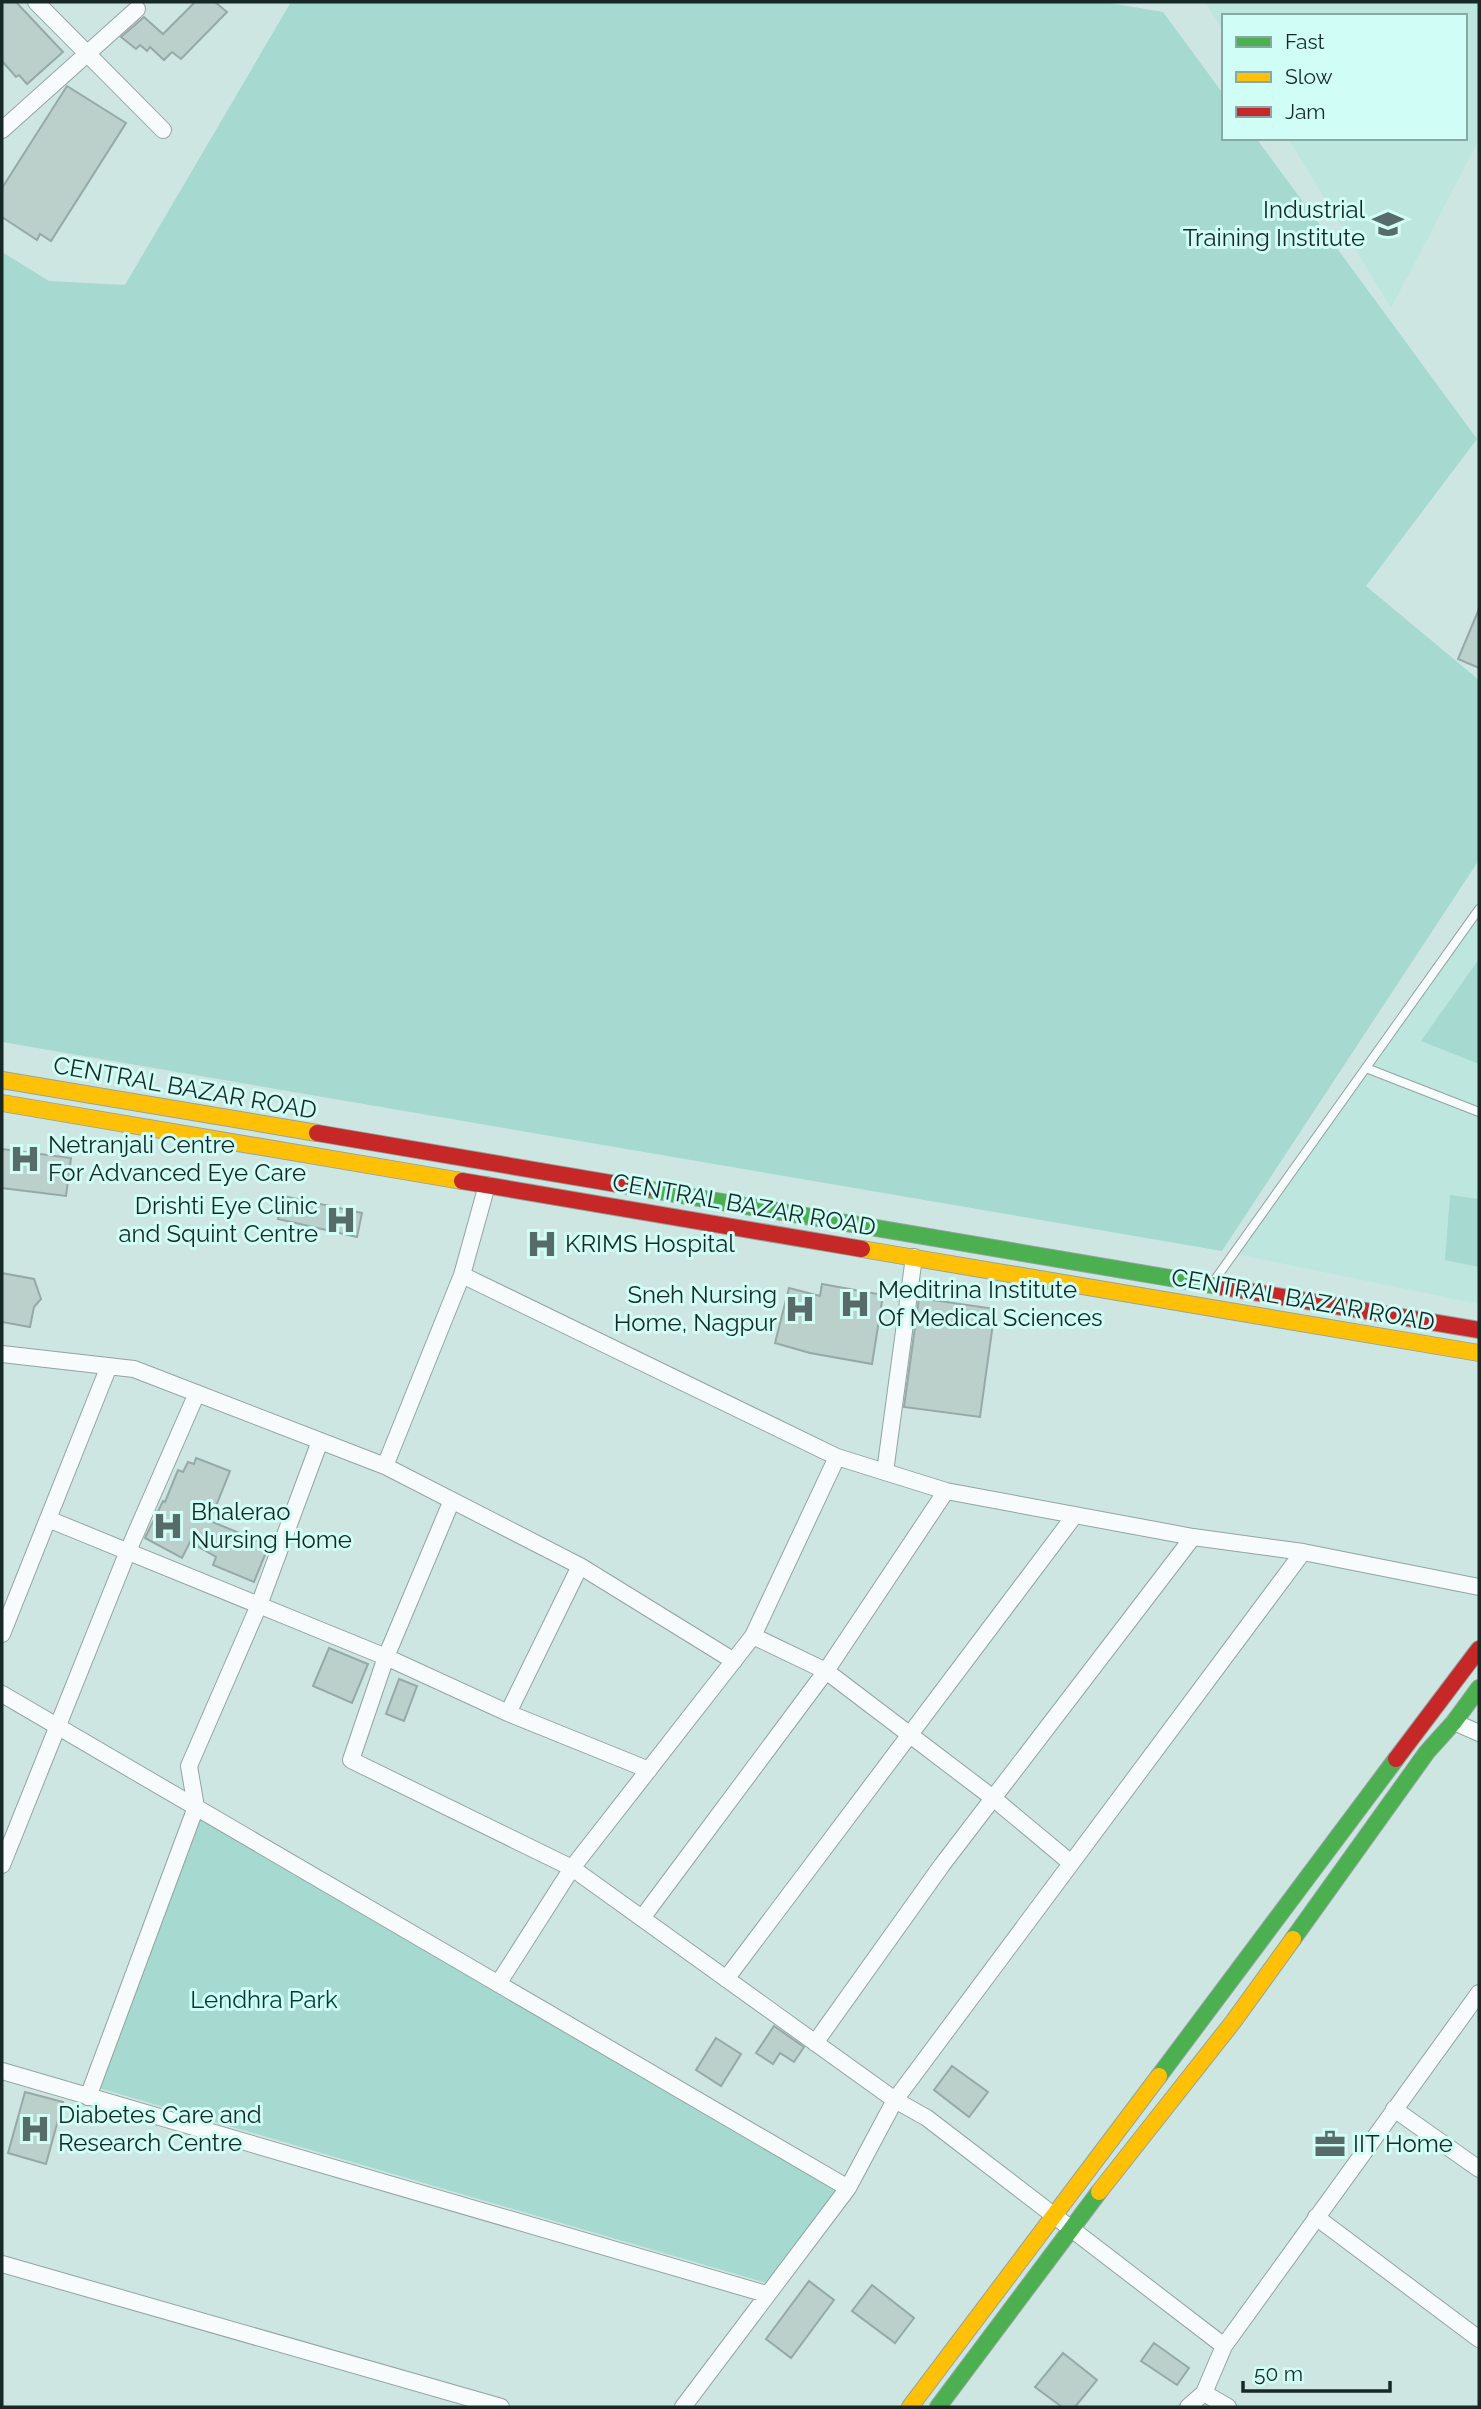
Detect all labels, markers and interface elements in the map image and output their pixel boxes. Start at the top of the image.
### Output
legend [1222,14,1467,140]
text: Fast [1285,29,1325,54]
text: Slow [1285,64,1333,89]
text: Jam [1285,99,1326,124]
place label: Industrial Training Institute [1183,195,1365,252]
school or university icon: Industrial Training Institute [1371,207,1405,241]
street label: CENTRAL BAZAR ROAD [51,1050,319,1125]
place label: Netranjali Centre For Advanced Eye Care [48,1130,306,1187]
hospital icon: Netranjali Centre For Advanced Eye Care [8,1142,42,1176]
street label: CENTRAL BAZAR ROAD [610,1167,878,1242]
place label: Drishti Eye Clinic and Squint Centre [118,1191,318,1248]
hospital icon: Drishti Eye Clinic and Squint Centre [324,1203,358,1237]
hospital icon: KRIMS Hospital [525,1227,559,1261]
place label: KRIMS Hospital [565,1229,735,1258]
street label: CENTRAL BAZAR ROAD [1169,1262,1437,1337]
place label: Meditrina Institute Of Medical Sciences [878,1275,1103,1332]
place label: Sneh Nursing Home, Nagpur [614,1280,778,1337]
hospital icon: Meditrina Institute Of Medical Sciences [838,1287,872,1321]
hospital icon: Sneh Nursing Home, Nagpur [783,1292,817,1326]
place label: Bhalerao Nursing Home [191,1497,352,1554]
hospital icon: Bhalerao Nursing Home [151,1509,185,1543]
park label: Lendhra Park [190,1985,338,2014]
place label: Diabetes Care and Research Centre [58,2100,262,2157]
hospital icon: Diabetes Care and Research Centre [18,2112,52,2146]
office icon: IIT Home [1313,2127,1347,2161]
place label: IIT Home [1353,2129,1453,2158]
scale bar [1243,2350,1390,2394]
text: 50 m [1254,2361,1303,2386]

